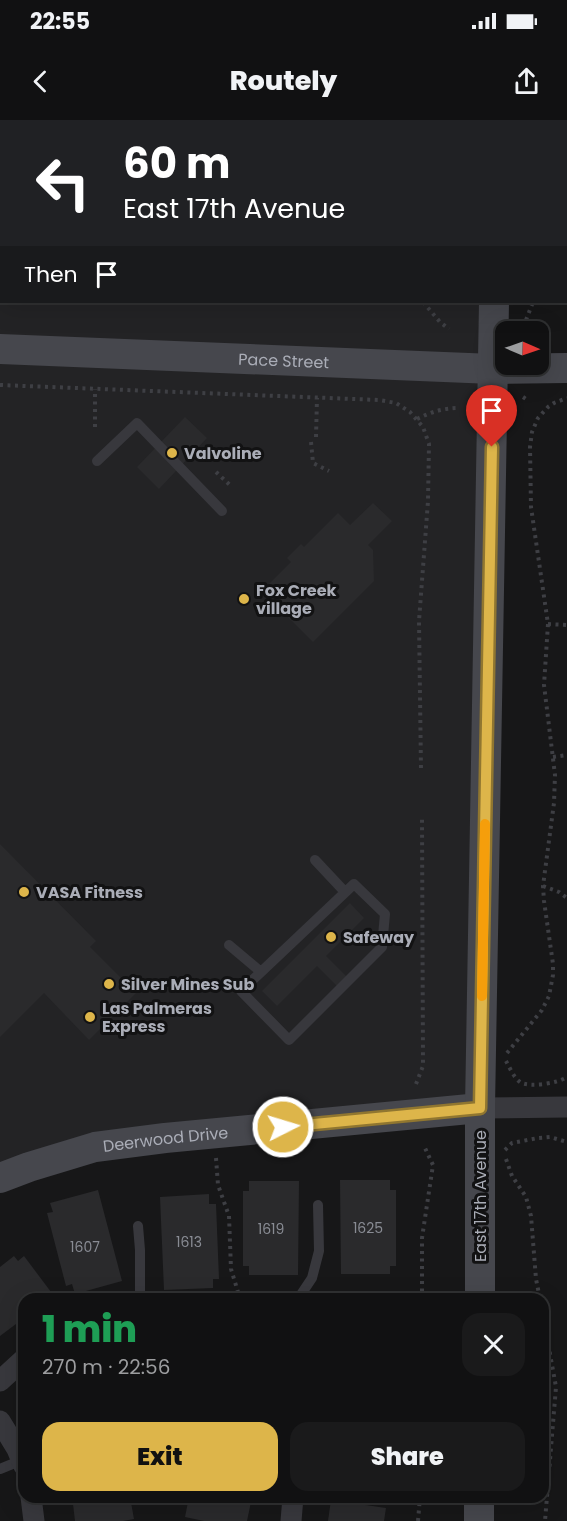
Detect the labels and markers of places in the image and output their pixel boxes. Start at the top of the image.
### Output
pin [466,385,517,447]
place label: Valvoline [184,442,262,465]
marker: Valvoline [165,446,179,460]
place label: Fox Creek village [256,579,336,620]
marker: Fox Creek village [237,592,251,606]
place label: VASA Fitness [36,881,143,904]
marker: VASA Fitness [17,885,31,899]
place label: Safeway [343,926,415,949]
marker: Safeway [324,930,338,944]
place label: Silver Mines Sub [121,973,254,996]
marker: Silver Mines Sub [102,977,116,991]
place label: Las Palmeras Express [102,997,212,1038]
marker: Las Palmeras Express [83,1010,97,1024]

